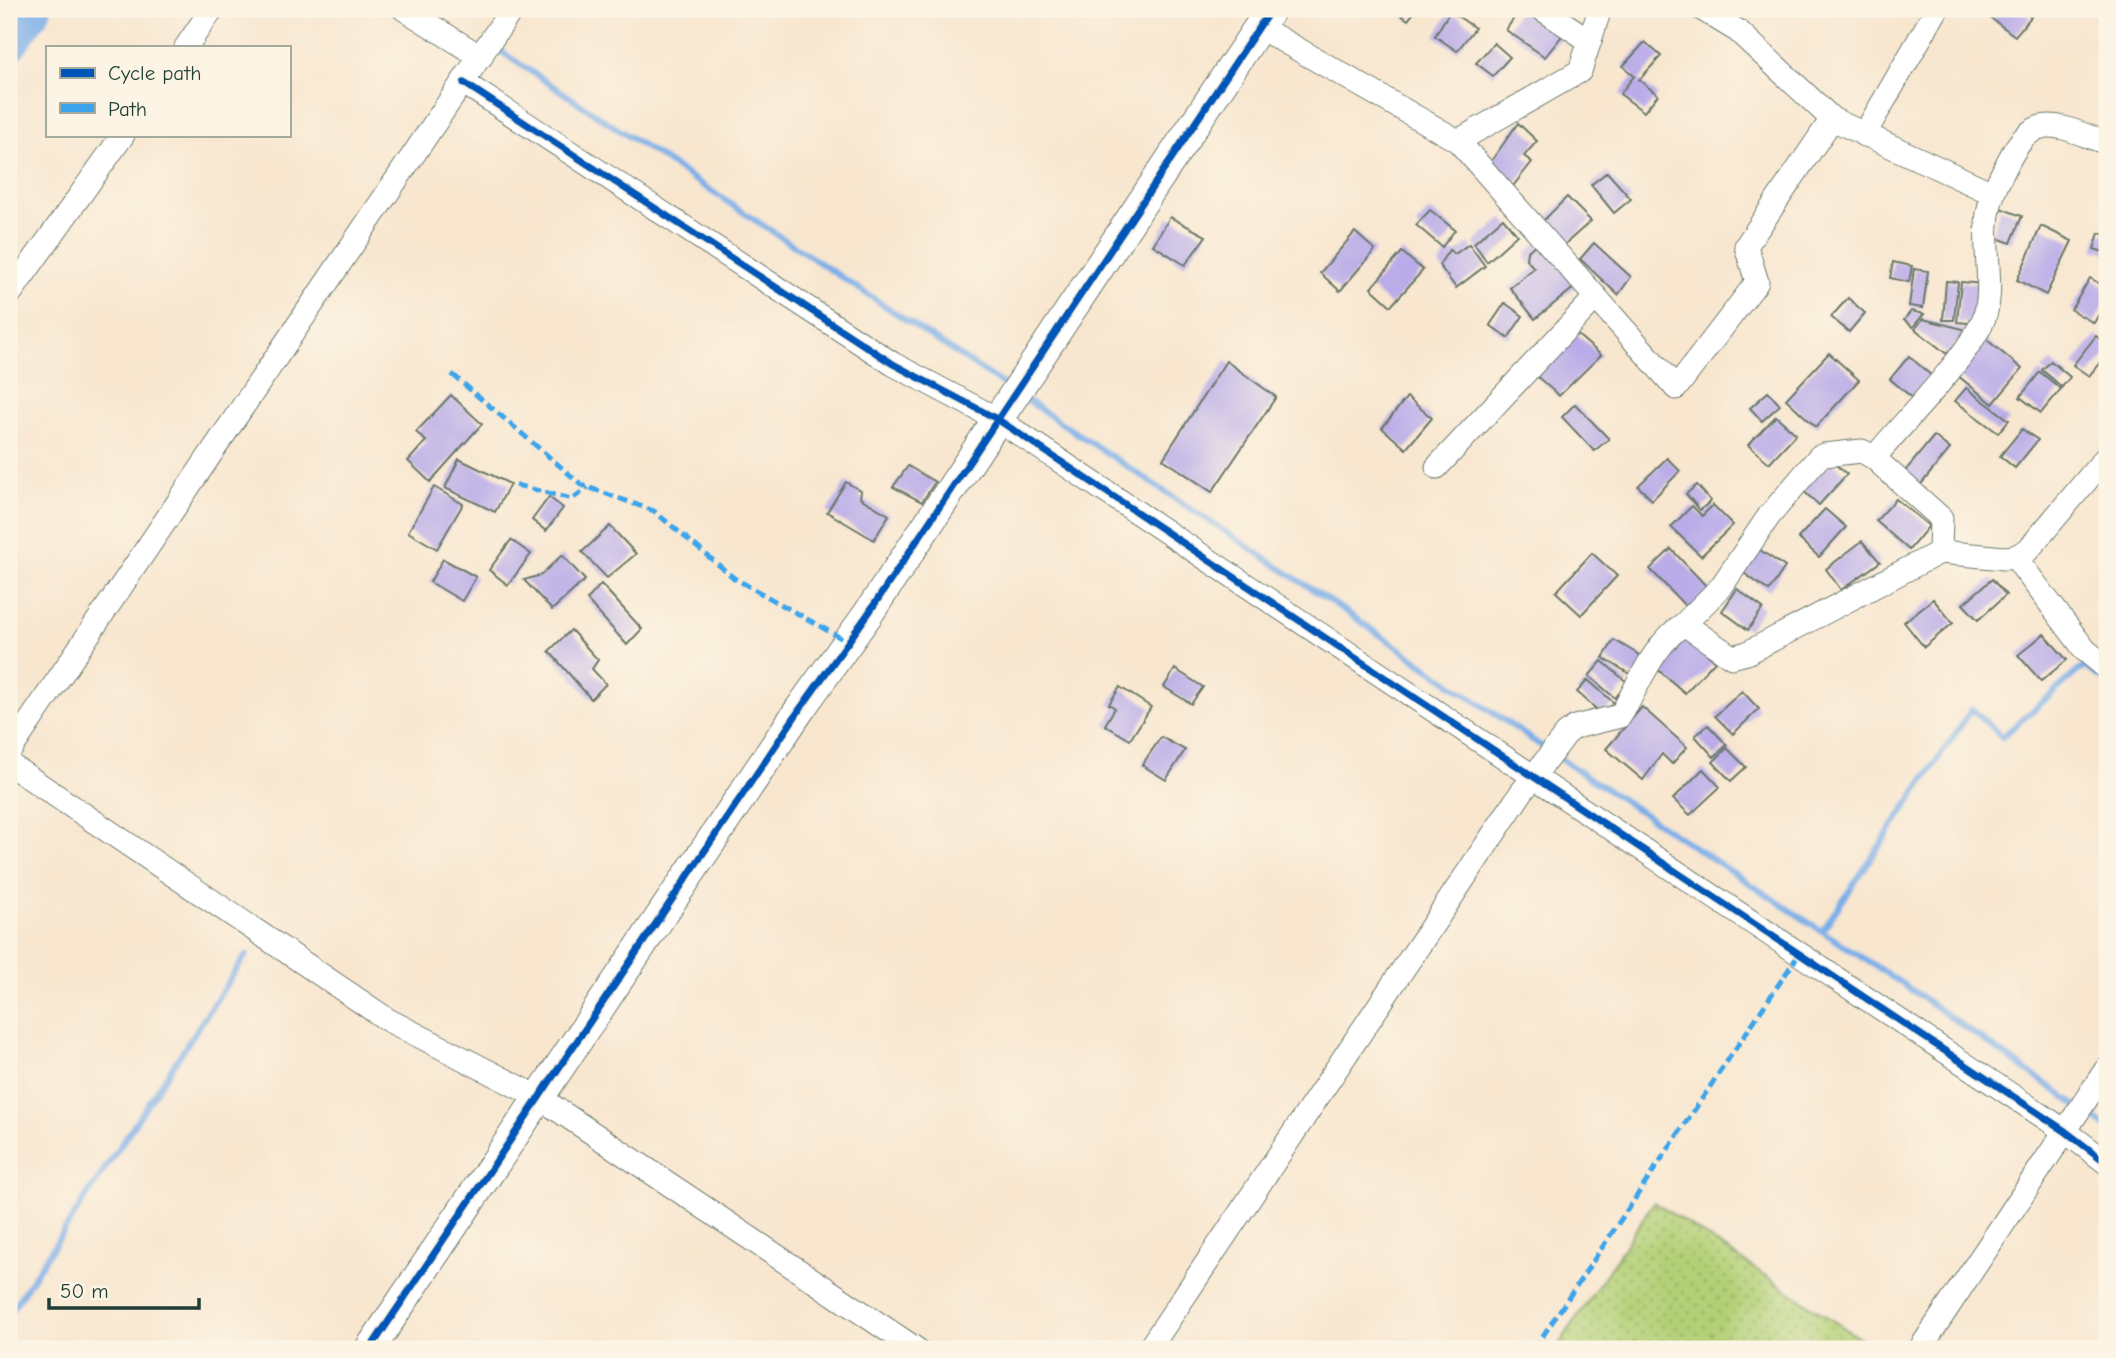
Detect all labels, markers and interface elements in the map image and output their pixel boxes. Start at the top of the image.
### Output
legend [46,46,290,136]
text: Cycle path [108,61,201,85]
text: Path [108,97,147,121]
scale bar [49,1267,200,1311]
text: 50 m [60,1279,109,1303]

